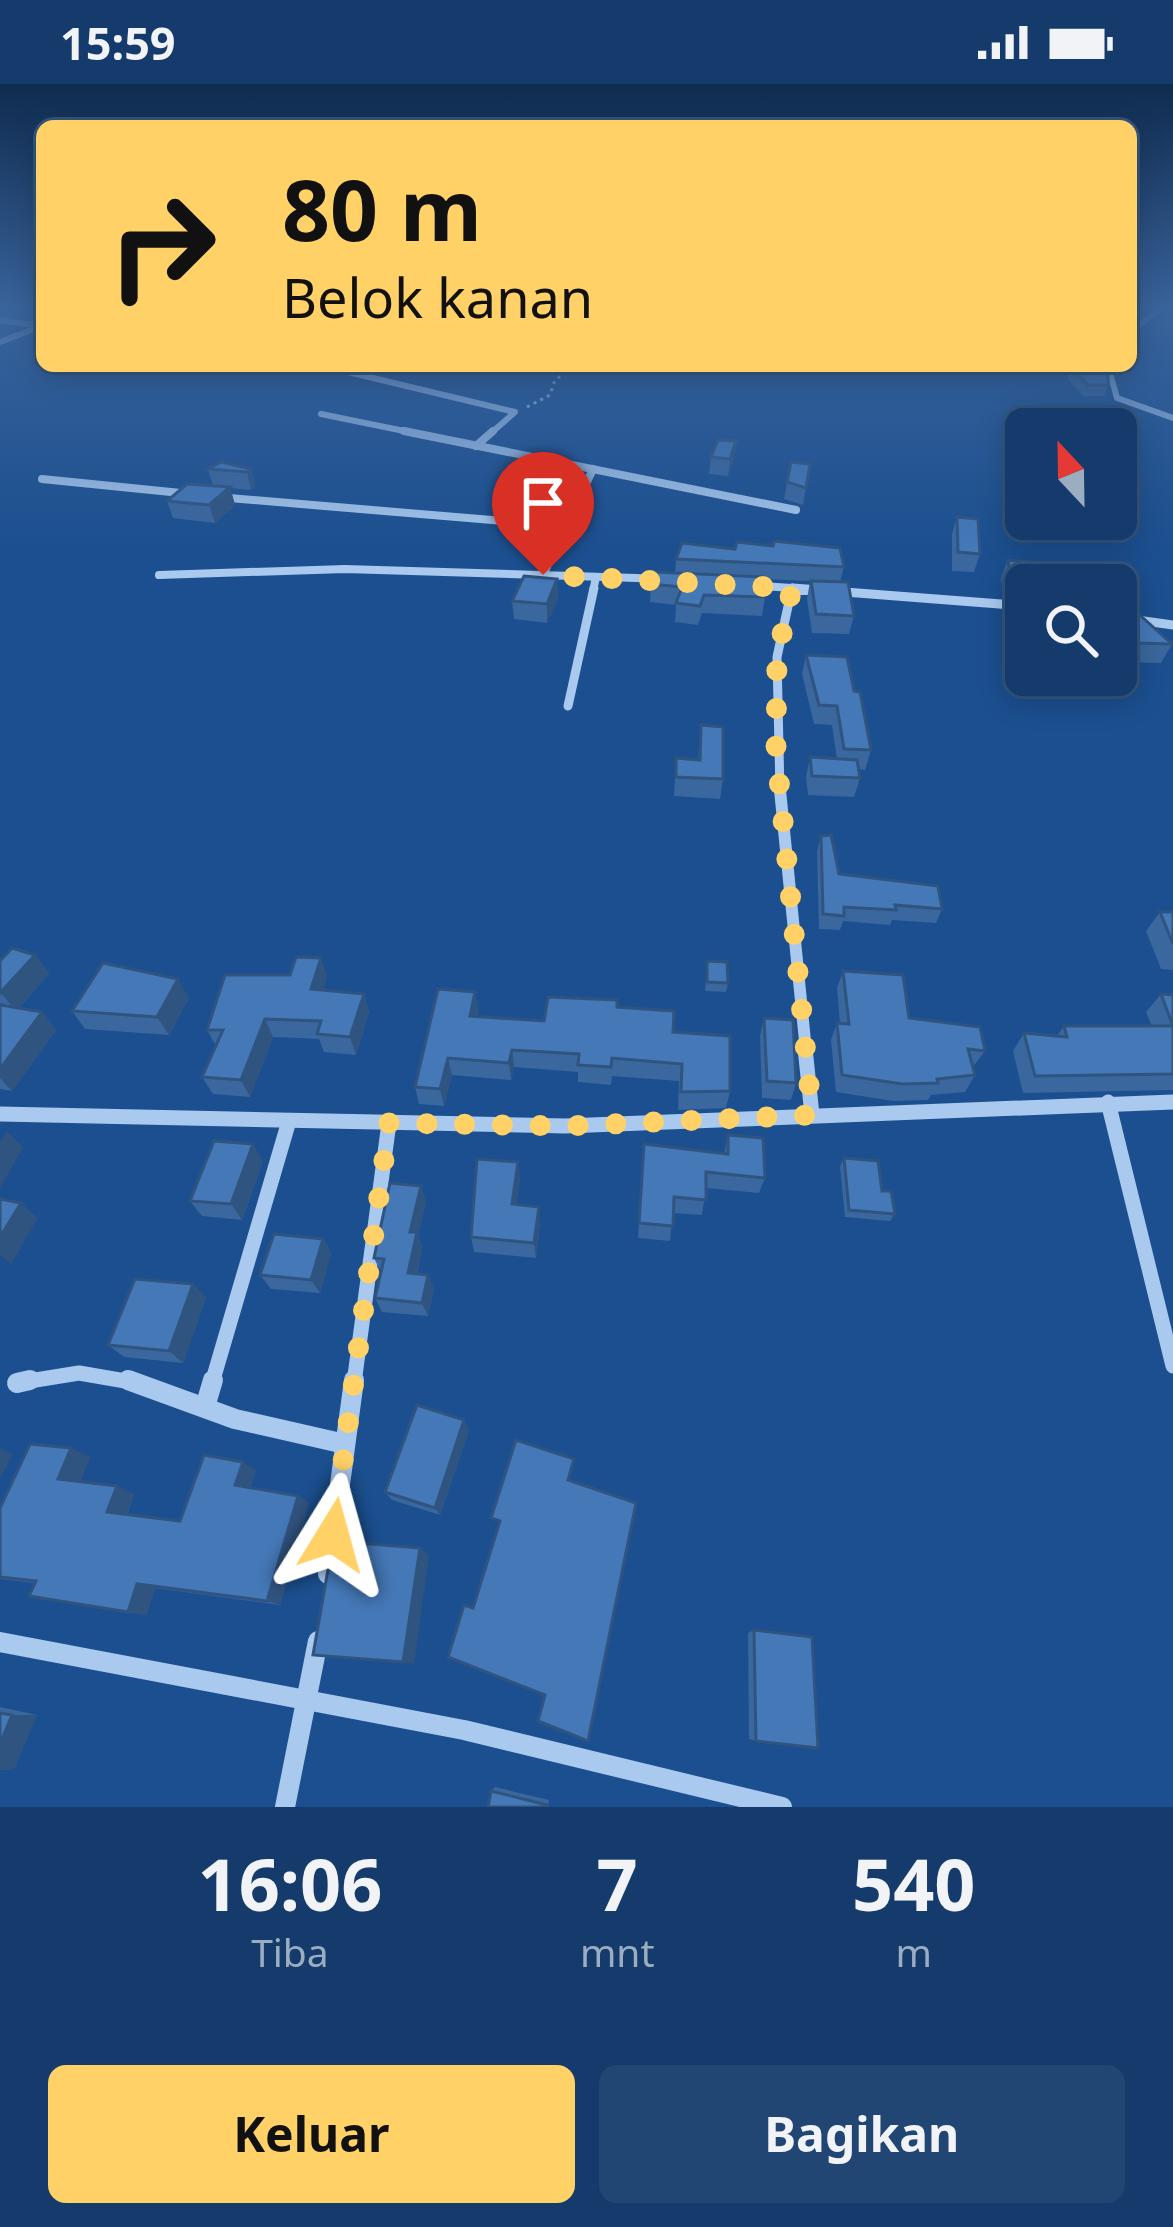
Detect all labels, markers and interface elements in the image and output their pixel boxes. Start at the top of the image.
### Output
text: 15:59 [60,12,176,73]
text: 80 m [282,151,482,266]
icon: right [84,168,240,324]
text: Belok kanan [282,260,593,334]
north arrow [1005,408,1137,540]
map controls [1005,408,1137,696]
pin [492,452,594,575]
icon: arrive [510,470,576,536]
button: search [1005,564,1137,696]
position arrow [270,1472,396,1598]
text: 16:06 [197,1834,382,1932]
text: 7 [597,1834,638,1932]
text: 540 [852,1834,976,1932]
text: Tiba [251,1925,329,1978]
text: mnt [580,1925,655,1978]
text: m [896,1925,932,1978]
button: Keluar [48,2065,575,2203]
button: Bagikan [599,2065,1125,2203]

